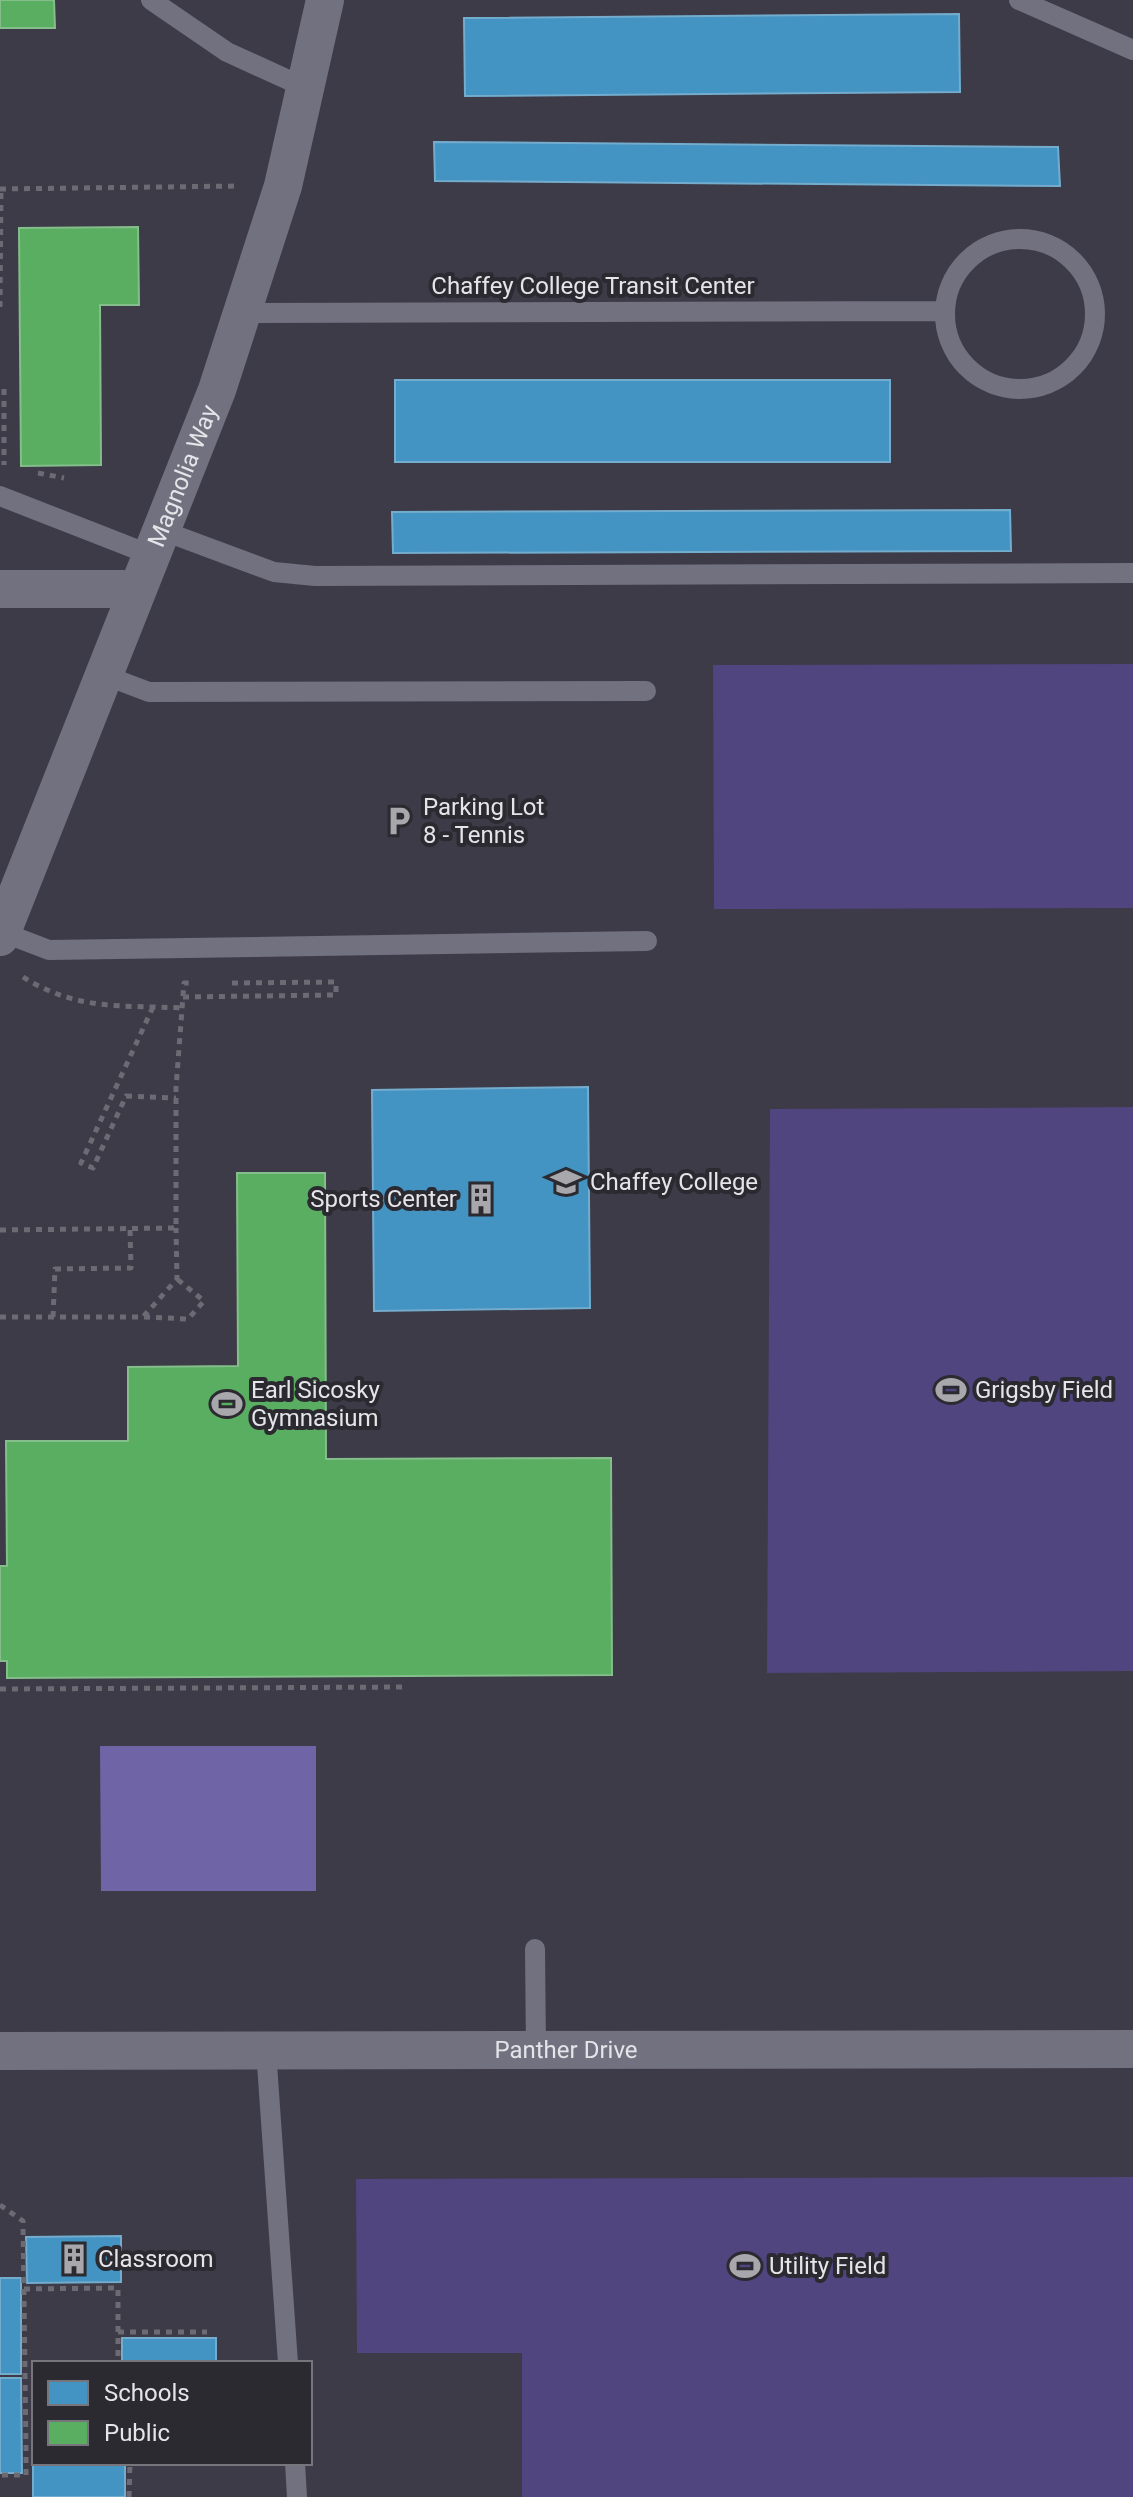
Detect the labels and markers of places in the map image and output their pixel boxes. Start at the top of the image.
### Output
place label: Parking Lot 8 - Tennis [423,793,544,849]
parking icon: Parking Lot 8 - Tennis [382,804,416,838]
school or university icon: Chaffey College [549,1165,583,1199]
place label: Chaffey College [590,1168,758,1196]
building icon: Sports Center [464,1182,498,1216]
place label: Sports Center [310,1185,457,1213]
sports icon: Grigsby Field [934,1373,968,1407]
place label: Earl Sicosky Gymnasium [251,1376,381,1432]
place label: Grigsby Field [975,1376,1113,1404]
sports icon: Earl Sicosky Gymnasium [210,1387,244,1421]
building icon: Classroom [57,2242,91,2276]
place label: Classroom [98,2245,214,2273]
sports icon: Utility Field [728,2249,762,2283]
place label: Utility Field [769,2252,886,2280]

